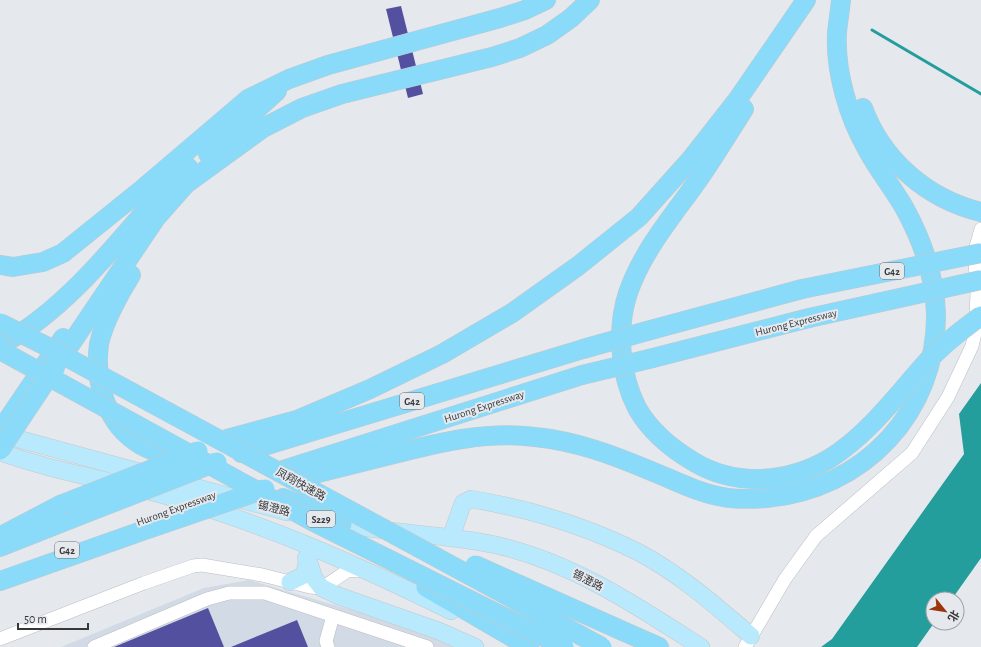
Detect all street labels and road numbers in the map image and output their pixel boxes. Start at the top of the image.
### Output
road number: G42 [880,263,904,279]
street label: Hurong Expressway [754,307,838,338]
street label: Hurong Expressway [443,388,526,425]
road number: G42 [400,393,424,409]
street label: 凤翔快速路 [274,465,328,503]
street label: Hurong Expressway [135,489,218,528]
street label: 锡澄路 [257,498,291,518]
road number: S229 [307,511,335,527]
road number: G42 [55,542,79,558]
street label: 锡澄路 [571,567,605,593]

